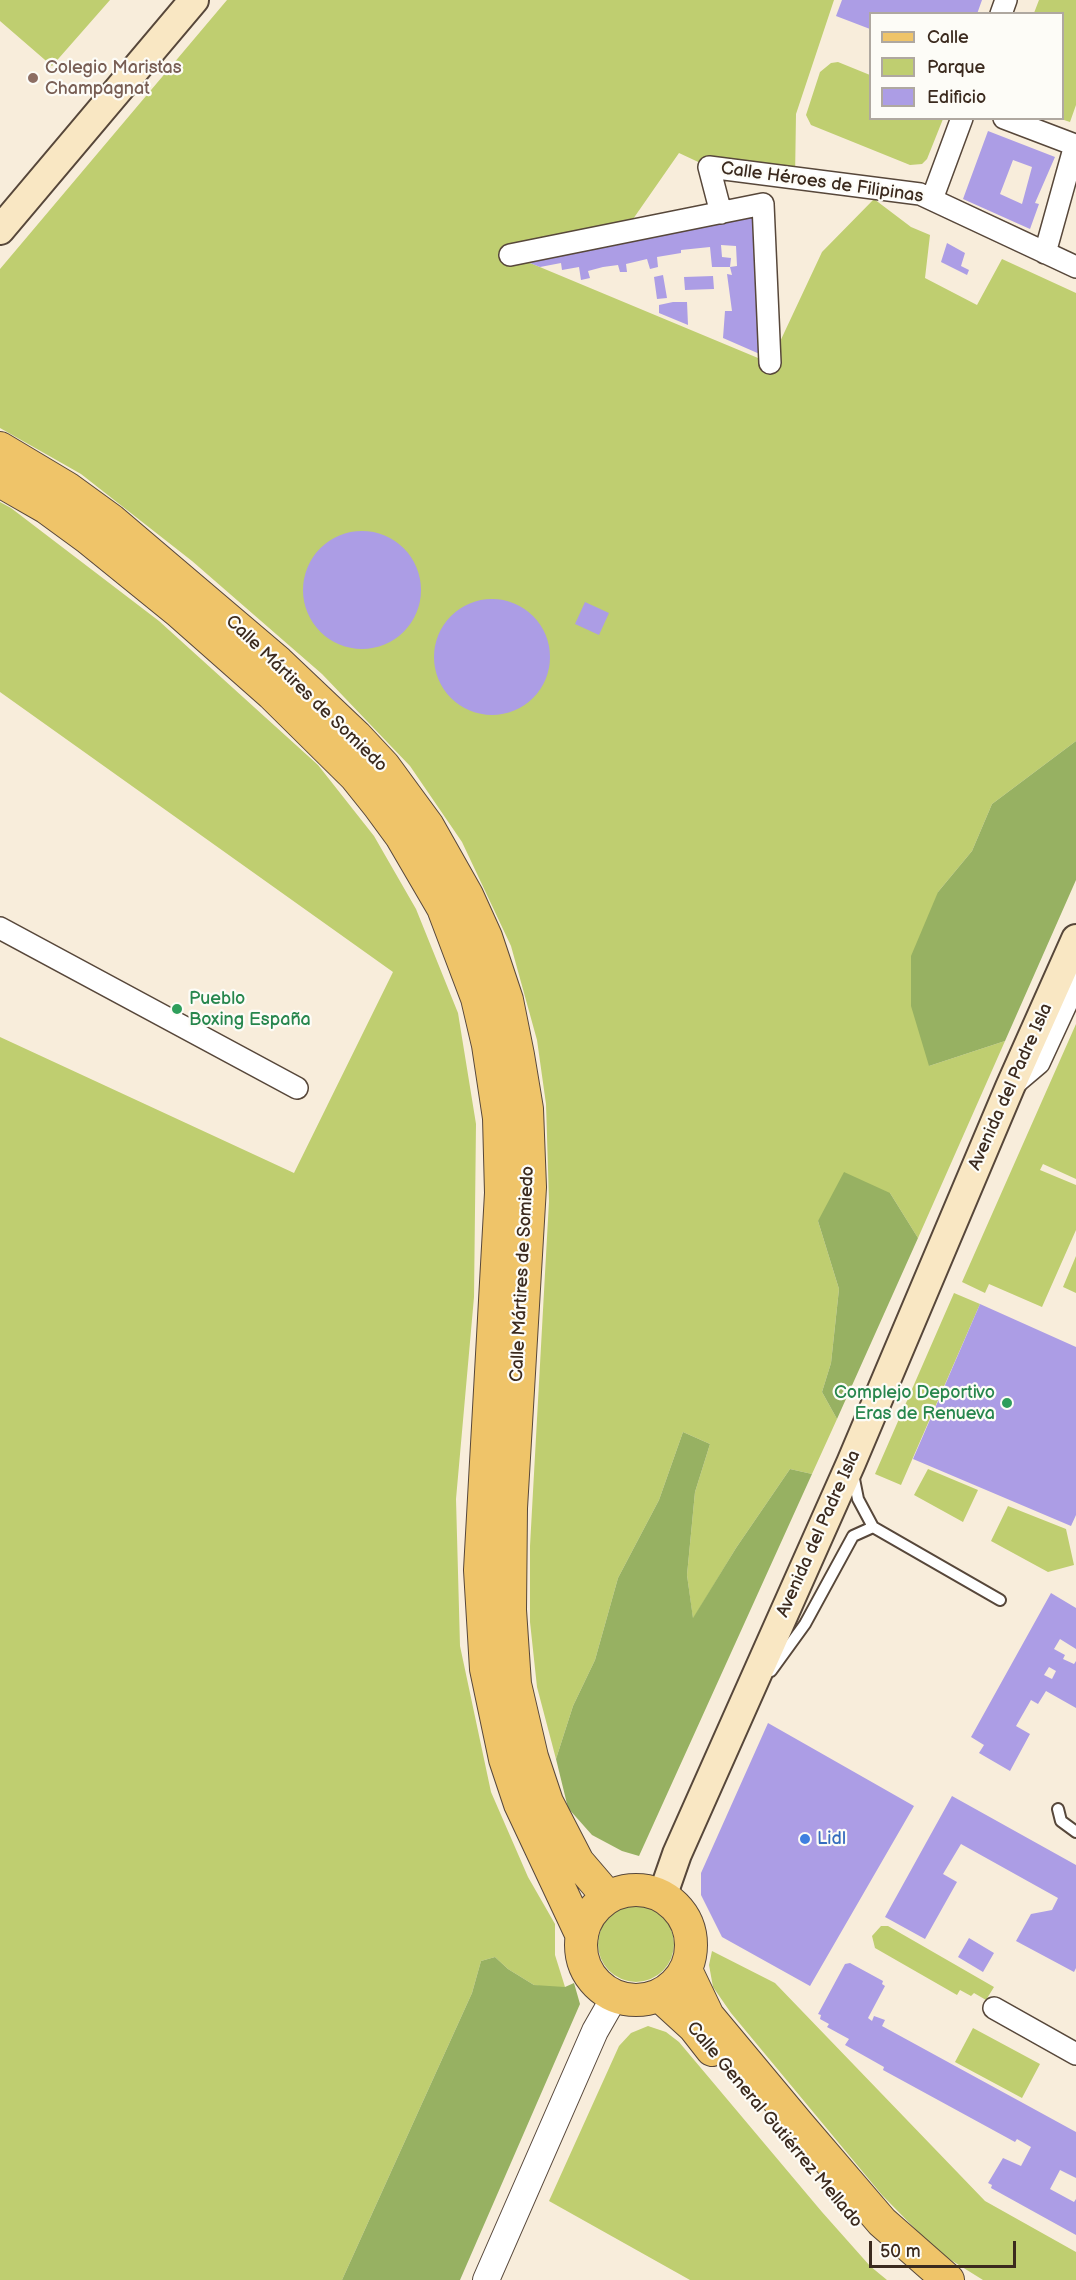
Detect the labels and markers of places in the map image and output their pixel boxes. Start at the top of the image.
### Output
place label: Colegio Maristas Champagnat [45,57,182,100]
marker: Colegio Maristas Champagnat [26,71,40,85]
place label: Pueblo Boxing España [189,988,311,1030]
marker: Pueblo Boxing España [170,1002,184,1016]
place label: Complejo Deportivo Eras de Renueva [834,1382,995,1424]
marker: Complejo Deportivo Eras de Renueva [1000,1396,1014,1410]
place label: Lidl [817,1828,846,1850]
marker: Lidl [798,1832,812,1846]

